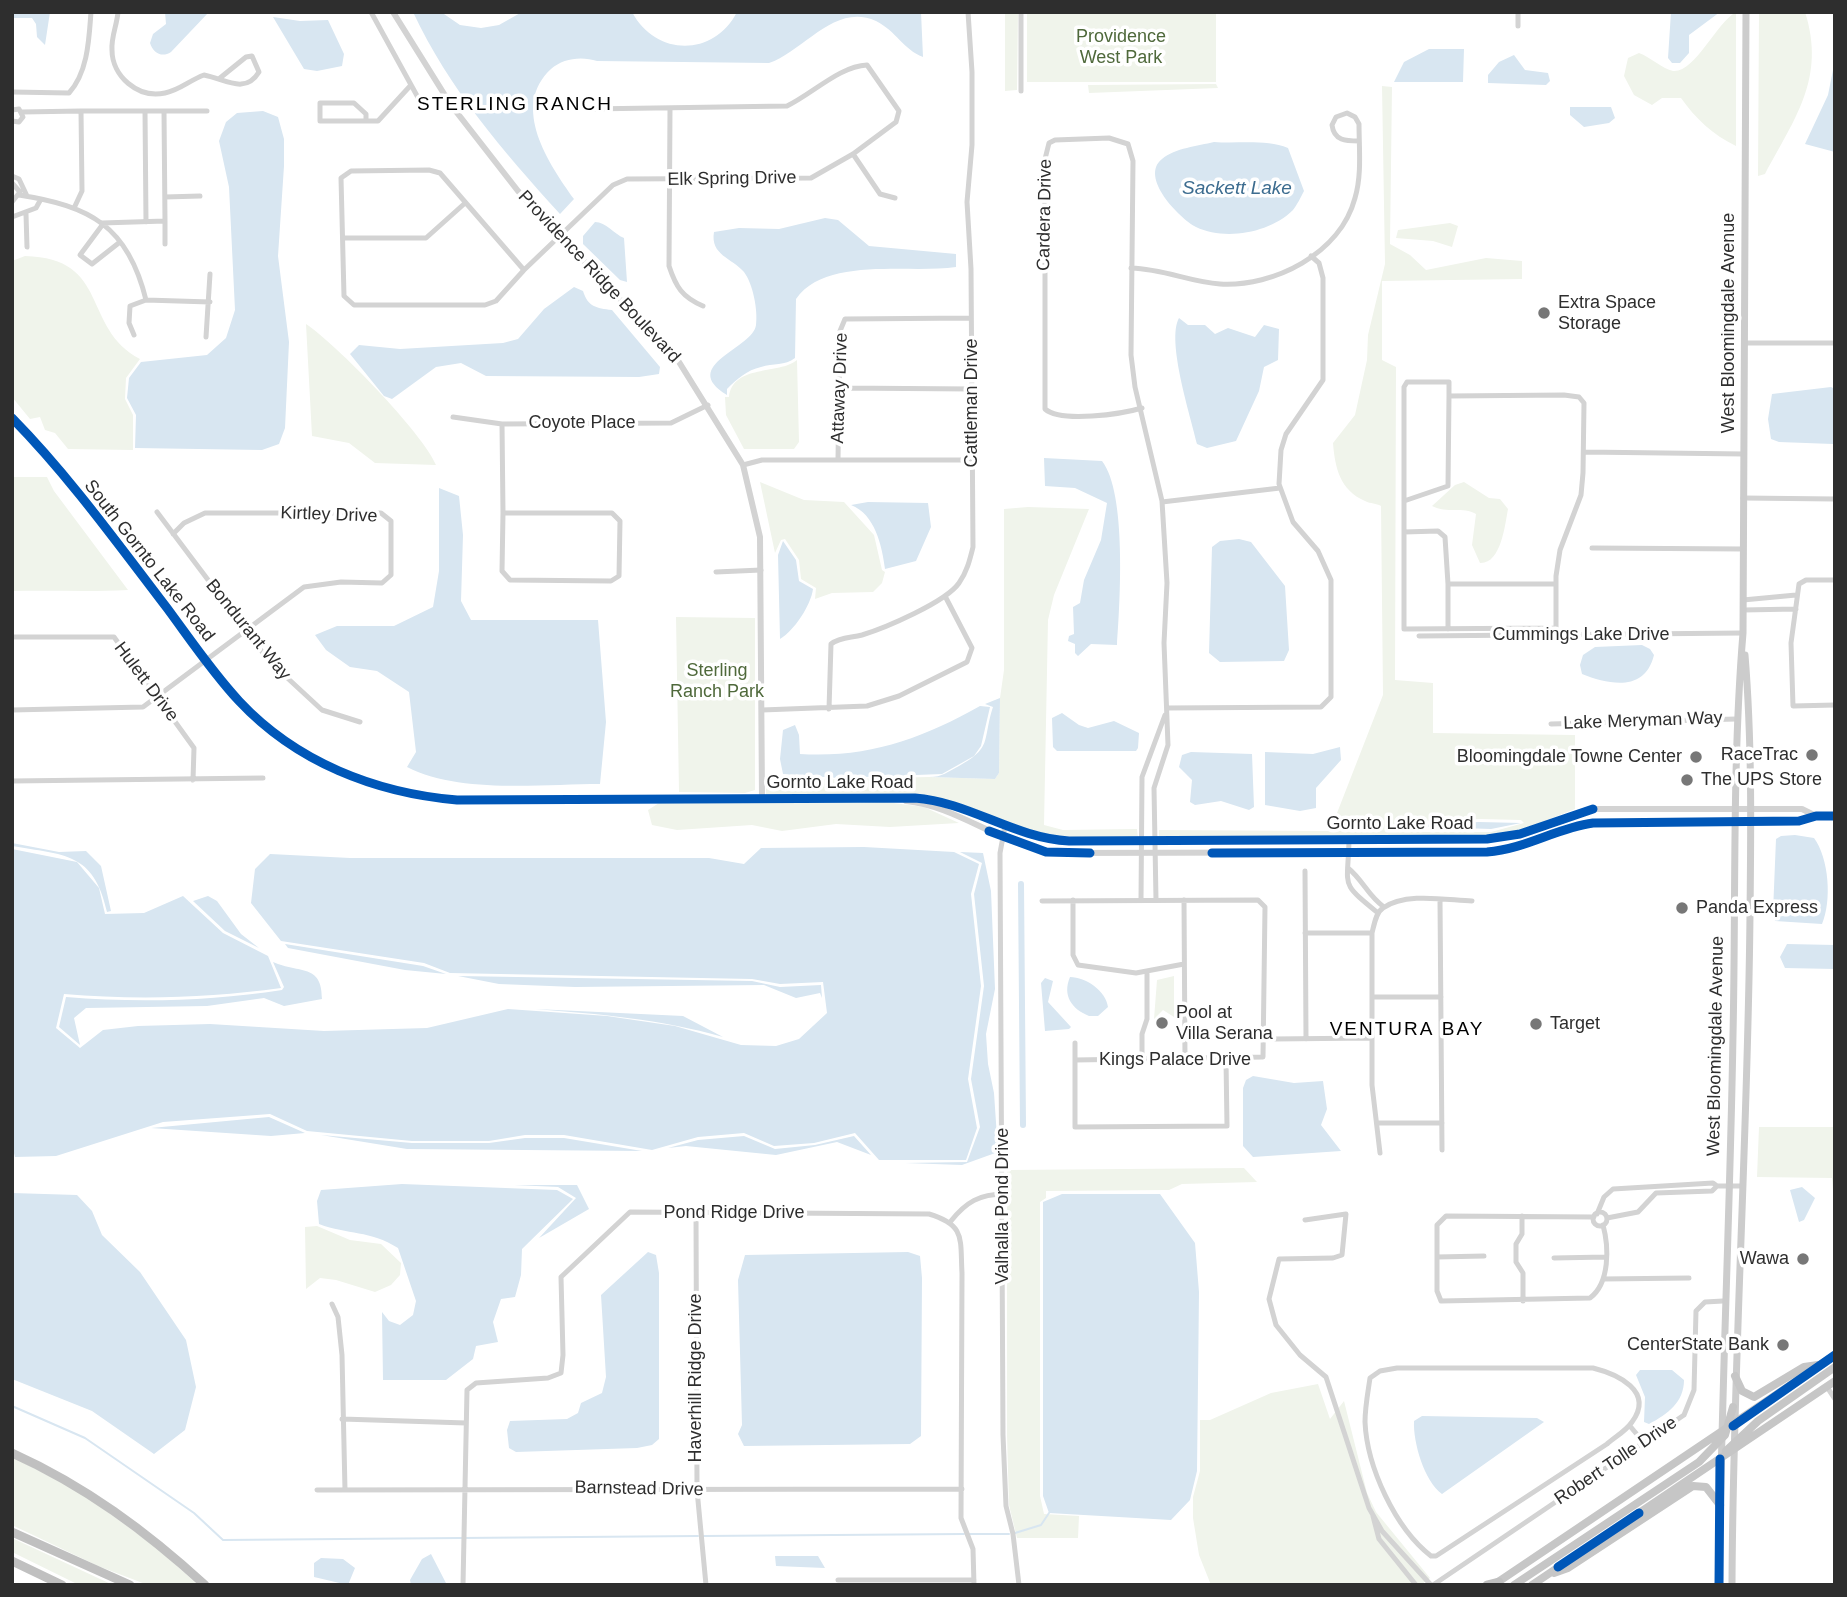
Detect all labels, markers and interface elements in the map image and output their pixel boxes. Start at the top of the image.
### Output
park label: Providence West Park [1076,26,1166,68]
district label: STERLING RANCH [419,94,611,116]
street label: Cardera Drive [1033,159,1057,271]
street label: Elk Spring Drive [667,167,797,191]
water label: Sackett Lake [1182,178,1292,200]
street label: Providence Ridge Boulevard [513,186,685,368]
street label: West Bloomingdale Avenue [1718,213,1740,433]
place label: Extra Space Storage [1558,292,1656,334]
marker: Extra Space Storage [1536,305,1552,321]
street label: Attaway Drive [827,332,853,444]
street label: Cattleman Drive [961,338,983,468]
street label: Coyote Place [528,412,636,434]
street label: South Gornto Lake Road [79,476,219,646]
street label: Kirtley Drive [280,503,378,527]
street label: Bondurant Way [201,575,295,685]
street label: Cummings Lake Drive [1492,624,1670,646]
street label: Hulett Drive [109,638,183,726]
park label: Sterling Ranch Park [670,660,764,702]
street label: Lake Meryman Way [1563,707,1723,735]
place label: RaceTrac [1721,744,1798,766]
place label: Bloomingdale Towne Center [1457,746,1682,768]
marker: RaceTrac [1804,747,1820,763]
marker: Bloomingdale Towne Center [1688,749,1704,765]
place label: The UPS Store [1701,769,1822,791]
street label: Gornto Lake Road [766,772,914,794]
marker: The UPS Store [1679,772,1695,788]
street label: Gornto Lake Road [1326,813,1474,835]
place label: Panda Express [1696,897,1818,919]
marker: Panda Express [1674,900,1690,916]
street label: West Bloomingdale Avenue [1703,936,1729,1156]
place label: Pool at Villa Serana [1176,1002,1273,1044]
place label: Target [1550,1013,1600,1035]
marker: Pool at Villa Serana [1154,1015,1170,1031]
marker: Target [1528,1016,1544,1032]
district label: VENTURA BAY [1331,1019,1483,1041]
street label: Kings Palace Drive [1099,1049,1251,1071]
street label: Valhalla Pond Drive [992,1128,1014,1284]
street label: Pond Ridge Drive [663,1202,805,1224]
place label: Wawa [1740,1248,1789,1270]
marker: Wawa [1795,1251,1811,1267]
street label: Haverhill Ridge Drive [685,1293,707,1463]
place label: CenterState Bank [1627,1334,1769,1356]
marker: CenterState Bank [1775,1337,1791,1353]
street label: Robert Tolle Drive [1551,1412,1681,1510]
street label: Barnstead Drive [574,1477,704,1501]

